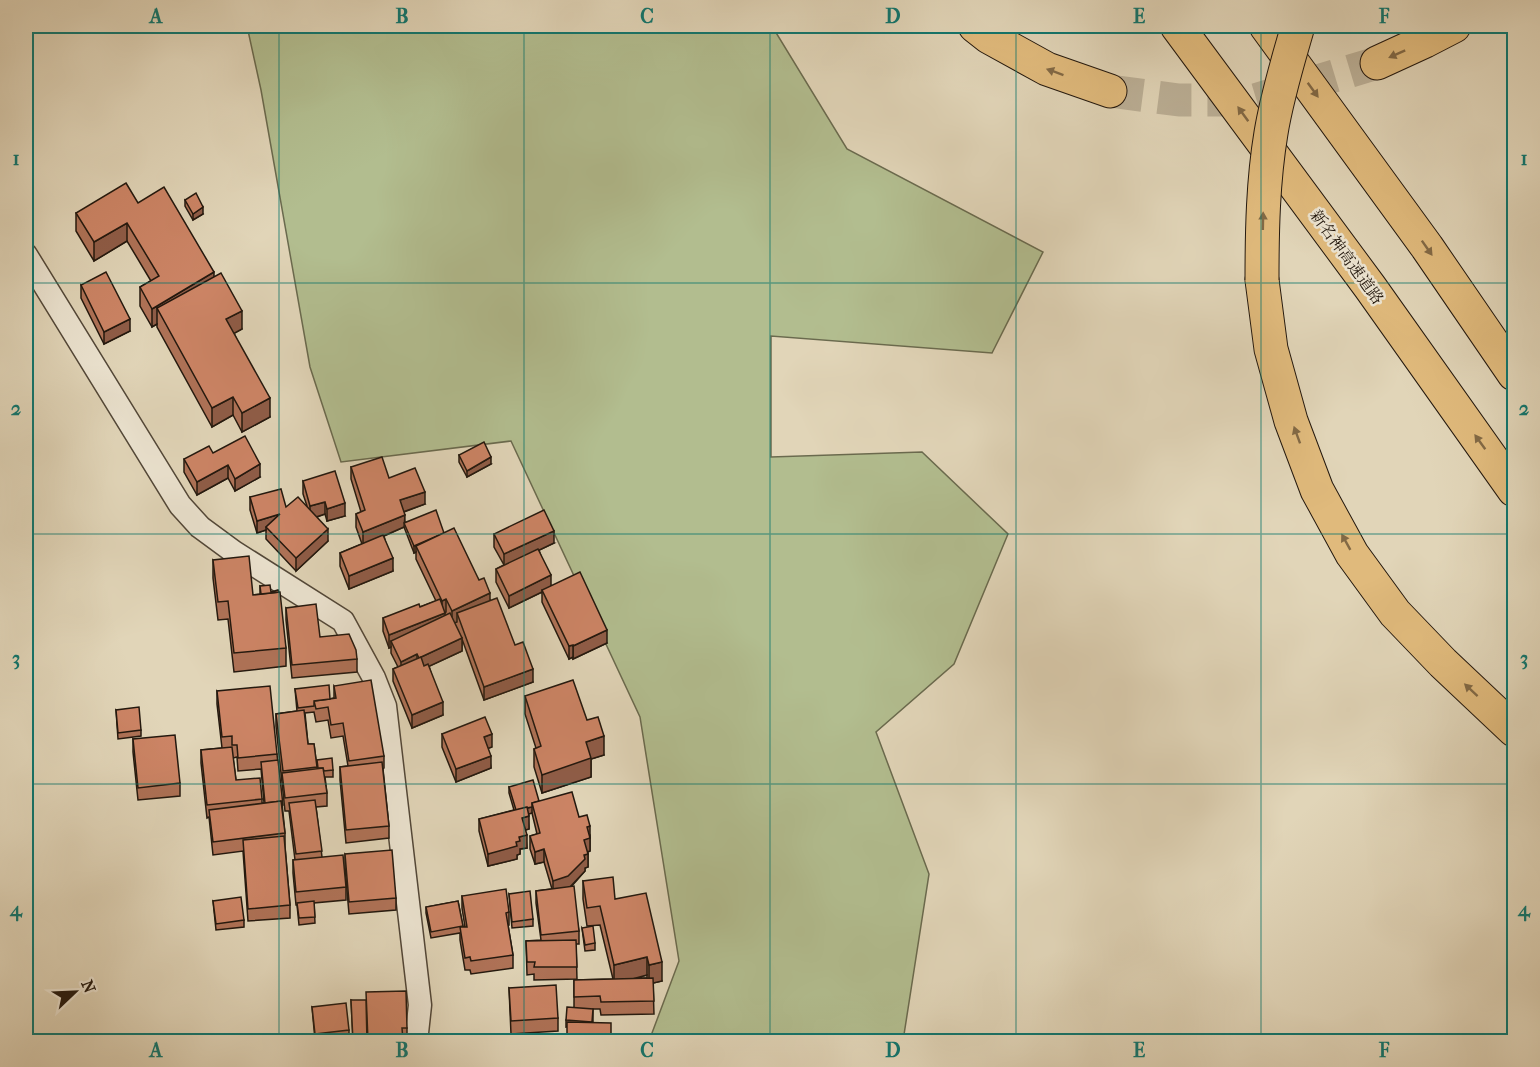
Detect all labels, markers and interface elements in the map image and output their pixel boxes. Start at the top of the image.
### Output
text: A [148,5,164,28]
text: B [395,5,409,28]
text: C [640,5,654,28]
text: D [885,5,901,28]
text: E [1133,5,1145,28]
text: F [1378,5,1390,28]
one-way arrow [1389,49,1406,58]
one-way arrow [1046,66,1064,76]
one-way arrow [1307,81,1319,97]
one-way arrow [1237,107,1249,122]
text: 1 [12,147,20,170]
text: 1 [1520,147,1528,170]
street label: 新名神高速道路 [1306,206,1388,308]
one-way arrow [1258,212,1267,231]
one-way arrow [1421,240,1433,255]
text: 2 [11,397,21,420]
text: 2 [1519,397,1529,420]
one-way arrow [1291,426,1301,444]
one-way arrow [1475,435,1487,450]
one-way arrow [1341,533,1351,550]
text: 3 [12,647,20,670]
text: 3 [1520,647,1528,670]
one-way arrow [1465,684,1479,698]
text: 4 [9,898,23,922]
text: 4 [1517,898,1531,922]
north arrow [45,962,105,1022]
text: N [77,977,100,996]
text: A [148,1039,164,1062]
text: B [395,1039,409,1062]
text: C [640,1039,654,1062]
text: D [885,1039,901,1062]
text: E [1133,1039,1145,1062]
text: F [1378,1039,1390,1062]

